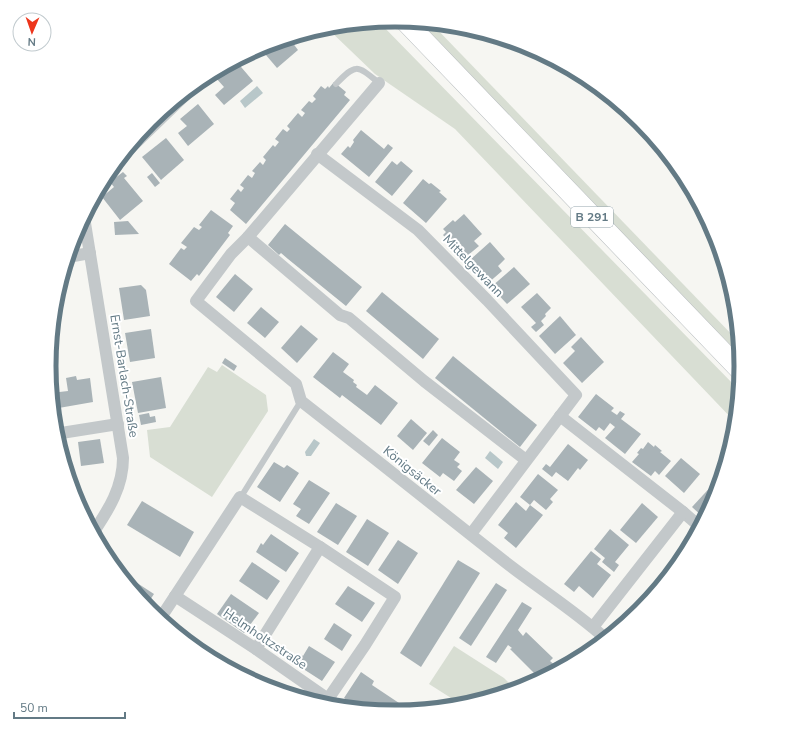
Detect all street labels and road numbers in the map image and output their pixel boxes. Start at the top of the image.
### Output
road number: B 291 [571,207,613,227]
street label: Mittelgewann [439,231,507,301]
street label: Ernst-Barlach-Straße [105,313,143,439]
street label: Königsäcker [379,442,445,500]
street label: Helmholtzstraße [219,604,311,674]

